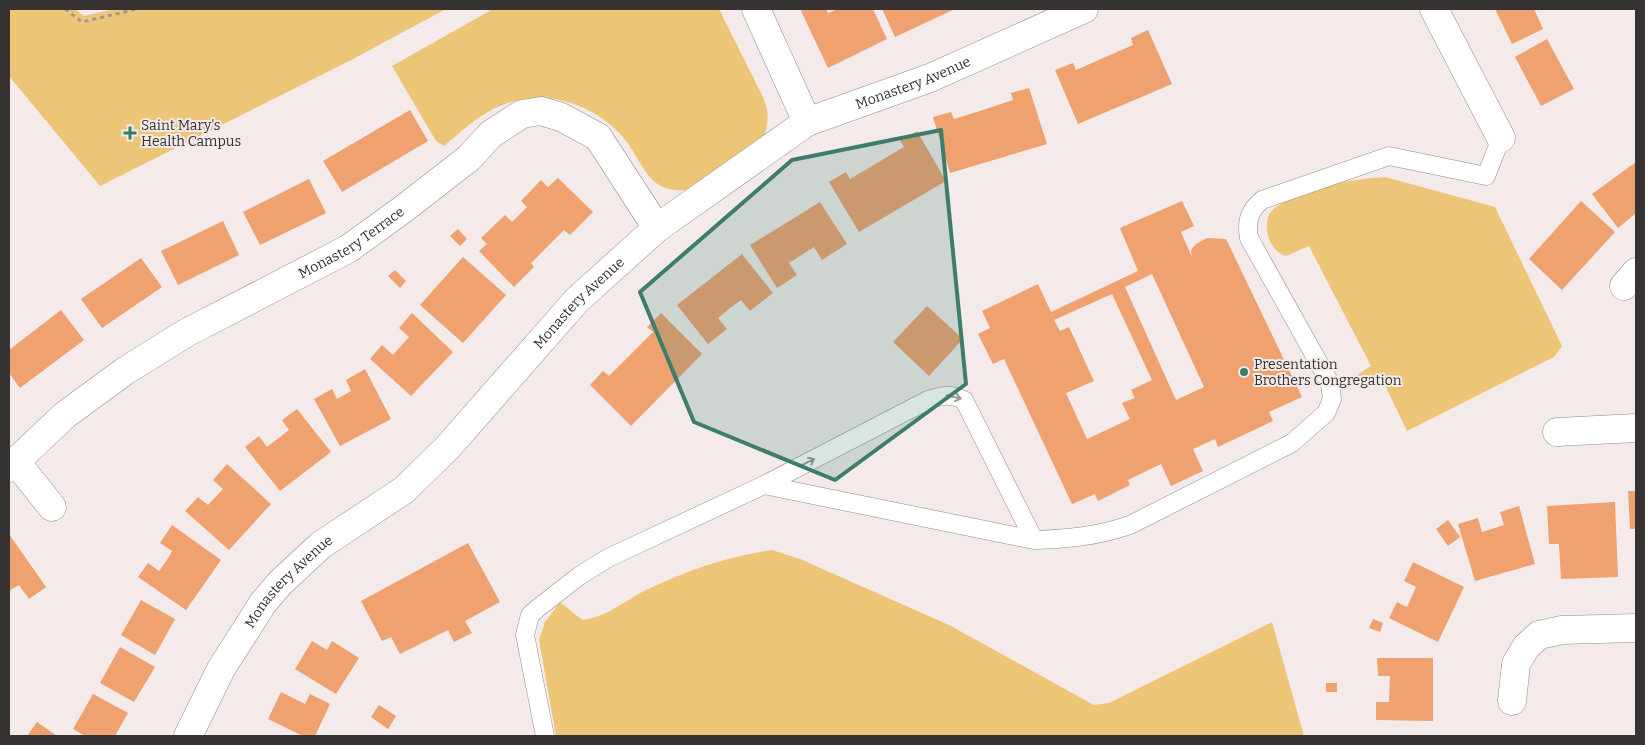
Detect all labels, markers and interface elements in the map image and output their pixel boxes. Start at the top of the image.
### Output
street label: Monastery Avenue [853,53,973,113]
place label: Saint Mary's Health Campus [141,117,241,150]
marker: Saint Mary's Health Campus [123,126,137,140]
street label: Monastery Terrace [296,203,408,282]
street label: Monastery Avenue [530,254,628,352]
place label: Presentation Brothers Congregation [1254,356,1402,389]
marker: Presentation Brothers Congregation [1238,366,1250,378]
one-way arrow [945,393,961,402]
one-way arrow [800,457,815,467]
street label: Monastery Avenue [241,532,336,631]

